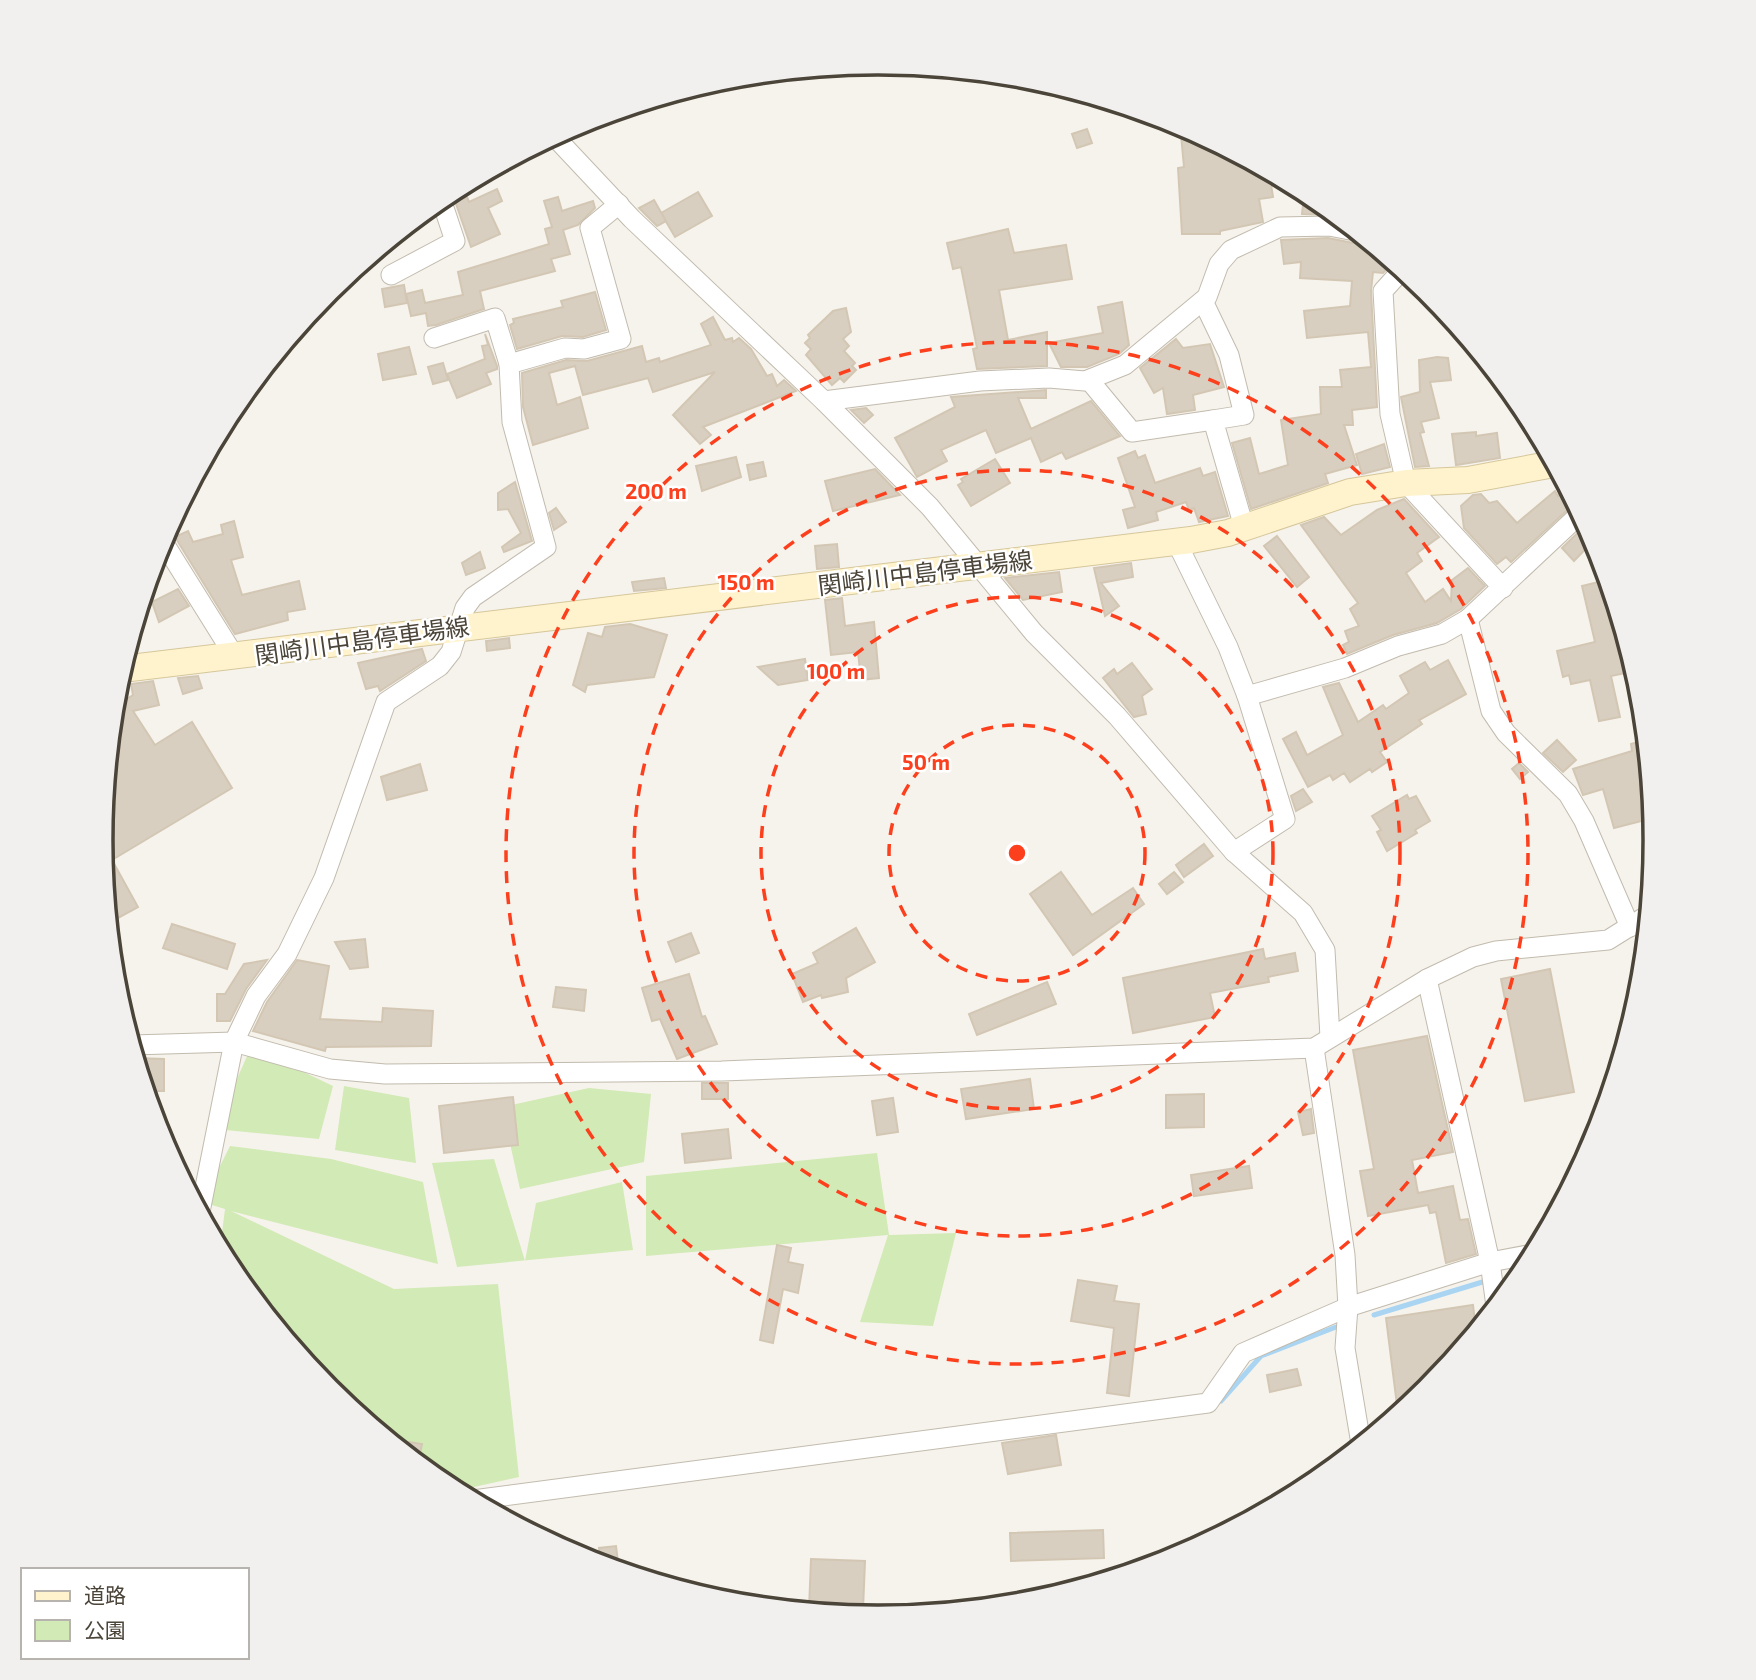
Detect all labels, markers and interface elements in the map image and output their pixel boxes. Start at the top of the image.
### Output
text: 200 m [625,478,687,503]
street label: 関崎川中島停車場線 [816,544,1034,600]
text: 150 m [718,569,774,594]
street label: 関崎川中島停車場線 [253,611,471,669]
text: 100 m [807,658,865,683]
text: 50 m [902,749,950,774]
centre of rings [1005,841,1029,865]
legend [21,1568,248,1659]
text: 道路 [84,1582,126,1607]
text: 公園 [84,1617,126,1642]

